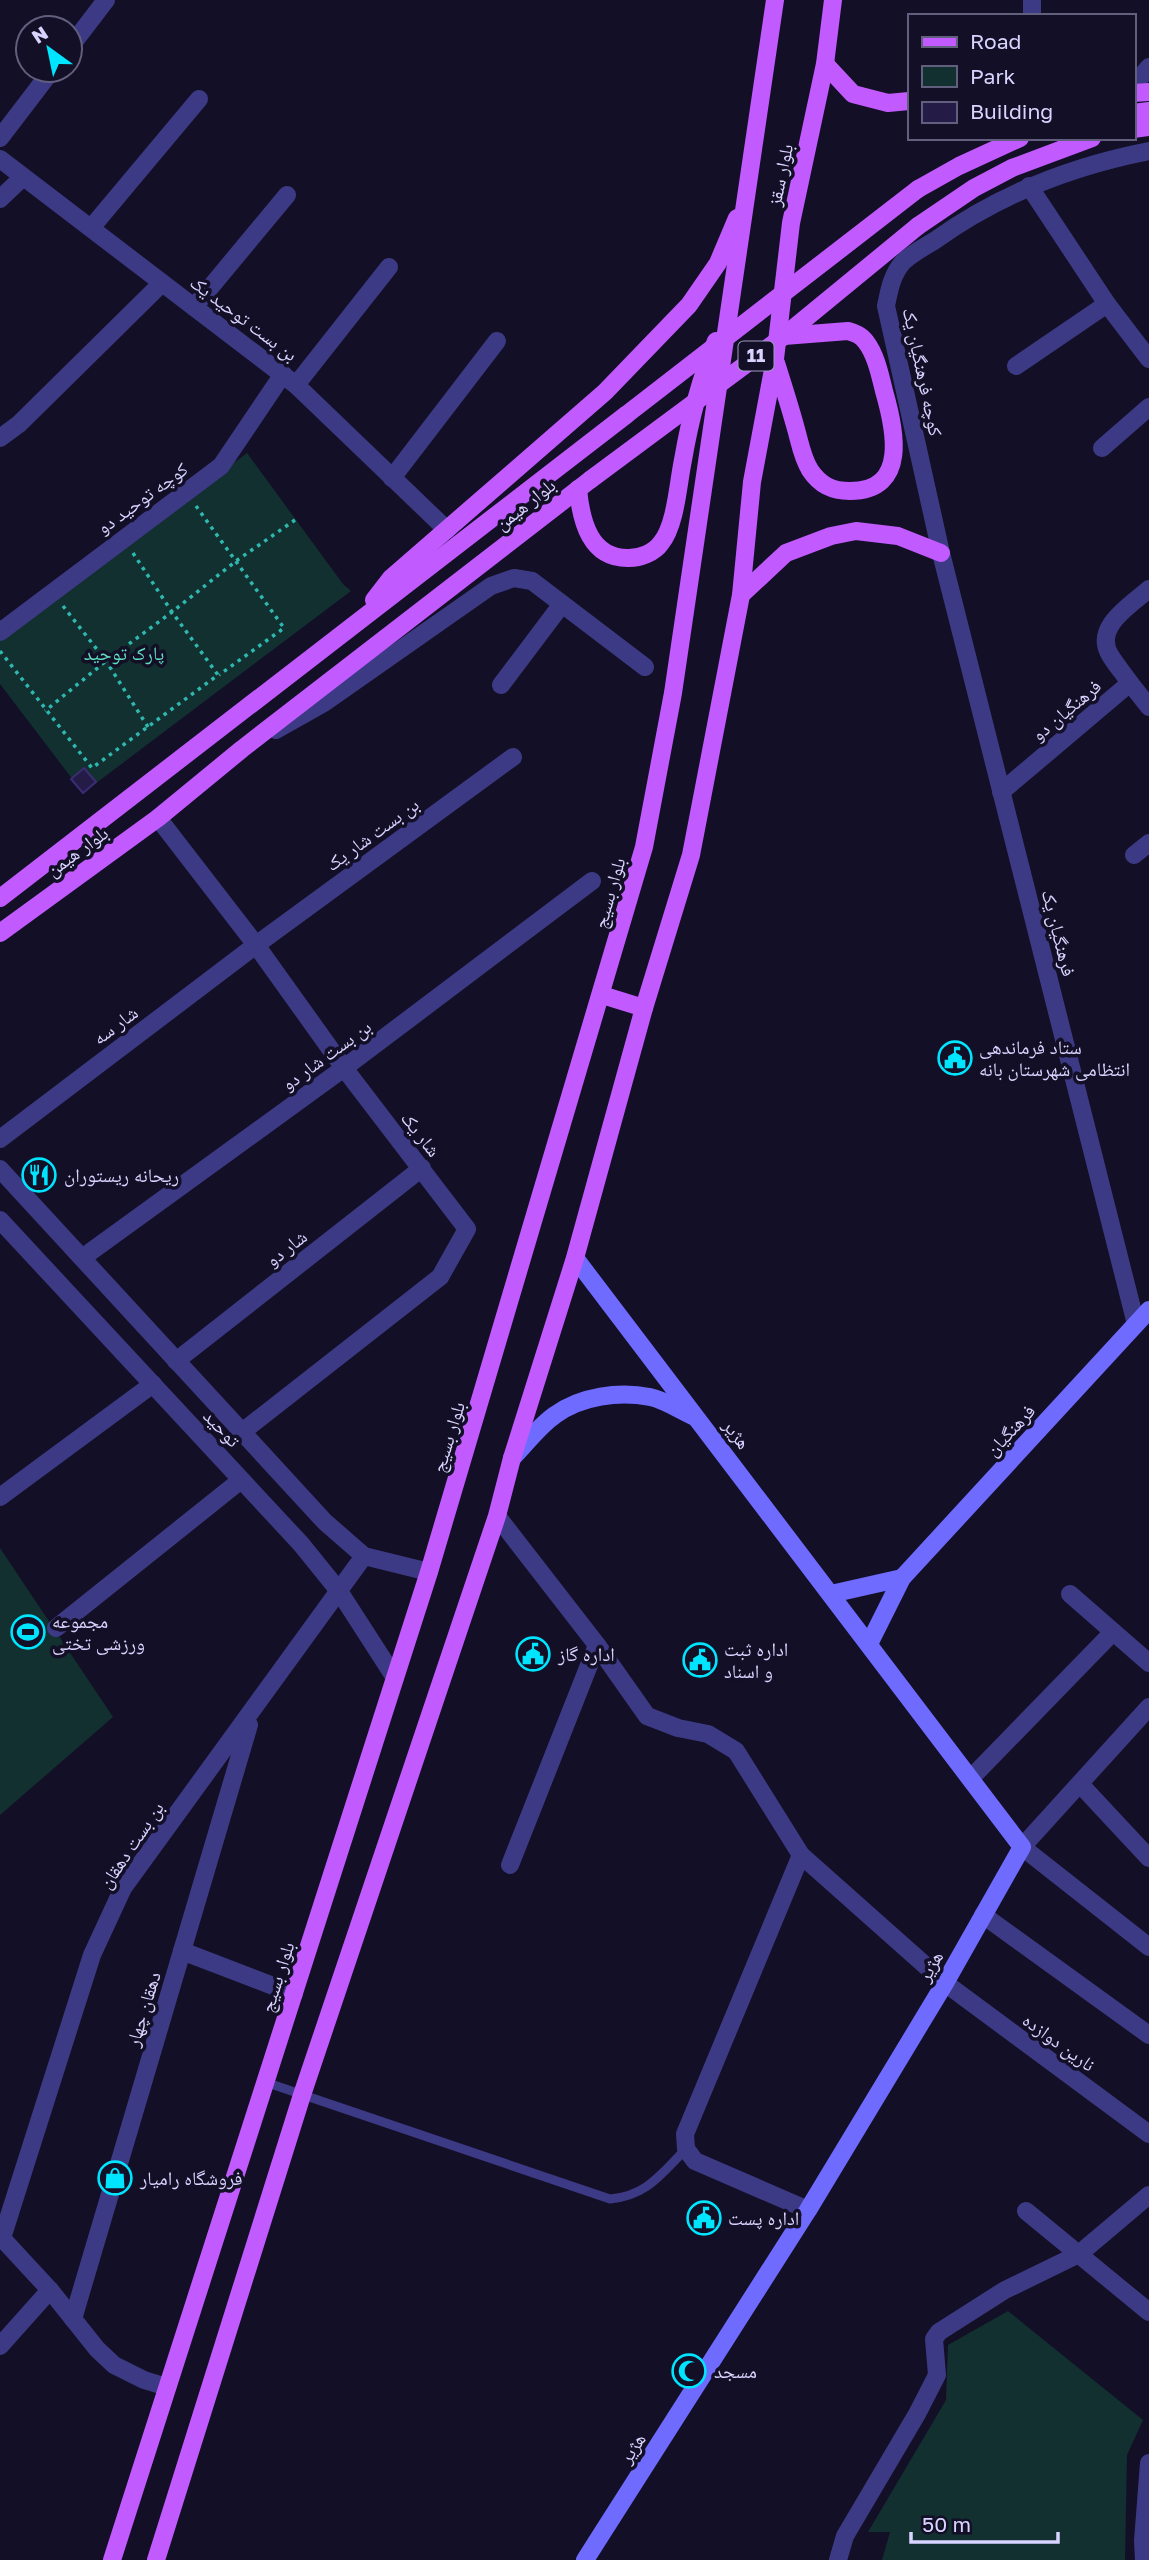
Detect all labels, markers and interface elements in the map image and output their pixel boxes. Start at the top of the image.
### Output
north arrow [14,14,84,84]
legend [908,14,1135,140]
text: N [27,21,52,48]
text: Road [970,28,1021,54]
text: Park [970,63,1016,89]
text: Building [970,98,1053,124]
street label: بلوار سقز [762,142,798,209]
street label: بن بست توحید یک [185,270,303,366]
street label: کوچه فرهنگیان یک [898,306,948,438]
road number: 11 [738,342,774,370]
street label: کوچه توحید دو [92,457,192,539]
street label: بلوار هیمن [490,473,560,535]
park label: پارک توحید [84,641,164,665]
street label: فرهنگیان دو [1026,674,1106,746]
street label: بن بست شار یک [321,792,423,876]
street label: بلوار هیمن [41,820,113,882]
street label: بلوار بسیج [587,855,632,932]
street label: فرهنگیان یک [1037,887,1081,979]
street label: شار سه [88,1000,142,1050]
street label: بن بست شار دو [276,1014,376,1096]
place label: ستاد فرماندهی انتظامی شهرستان بانه [979,1035,1130,1081]
public building icon: ستاد فرماندهی انتظامی شهرستان بانه [936,1039,974,1077]
street label: شار یک [396,1107,446,1161]
restaurant icon: ریحانە ریستوران [20,1156,58,1194]
place label: ریحانە ریستوران [64,1163,179,1187]
street label: شار دو [260,1224,312,1272]
street label: بلوار بسیج [426,1399,471,1476]
street label: فرهنگیان [980,1399,1040,1461]
street label: توحید [198,1404,246,1452]
street label: هژیر [717,1413,756,1454]
place label: مجموعه ورزشی تختی [52,1609,145,1655]
sports icon: مجموعه ورزشی تختی [9,1613,47,1651]
public building icon: اداره گاز [514,1635,552,1673]
place label: اداره ثبت و اسناد [724,1637,788,1683]
public building icon: اداره ثبت و اسناد [681,1641,719,1679]
place label: اداره گاز [557,1642,615,1666]
street label: بن بست دهقان [93,1797,169,1893]
street label: بلوار بسیج [254,1939,301,2016]
street label: هژیر [911,1946,948,1987]
street label: دهقان چهار [120,1969,166,2050]
street label: نارین دوازده [1018,2008,1100,2076]
shop icon: فروشگاه رامیار [96,2159,134,2197]
place label: فروشگاه رامیار [139,2166,243,2190]
public building icon: اداره پست [685,2199,723,2237]
place label: اداره پست [728,2206,799,2230]
mosque icon: مسجد [670,2352,708,2390]
place label: مسجد [714,2359,757,2382]
street label: هژیر [613,2428,651,2469]
scale bar [911,2500,1058,2544]
text: 50 m [922,2511,971,2537]

